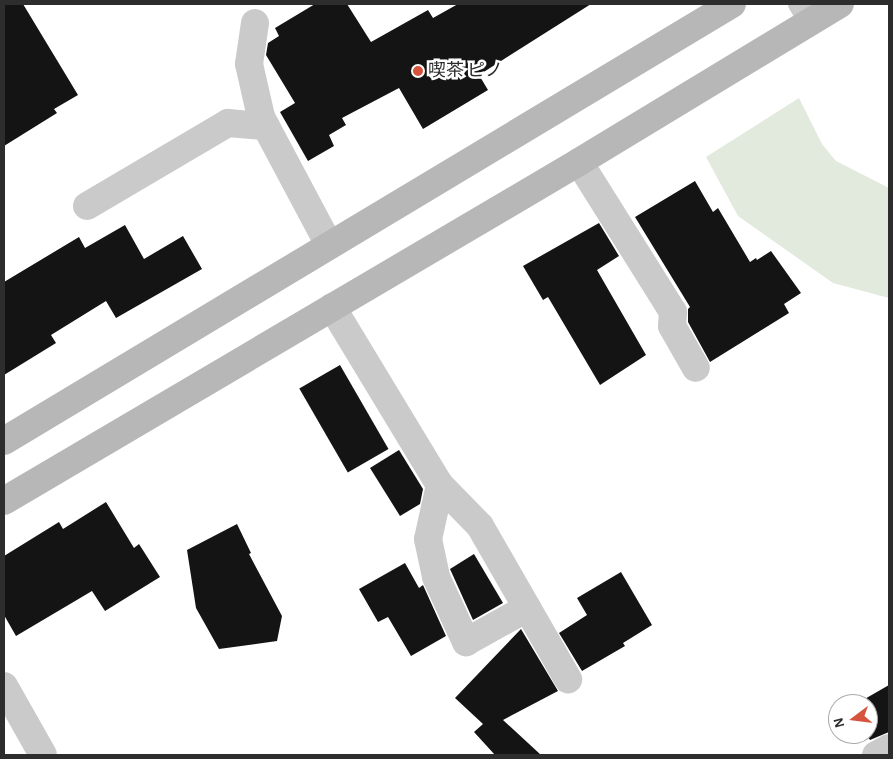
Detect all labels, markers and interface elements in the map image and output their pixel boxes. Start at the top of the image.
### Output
place label: 喫茶 ピノ [428,60,503,82]
marker: 喫茶 ピノ [412,65,424,77]
north arrow [828,694,878,744]
text: N [831,716,848,729]

